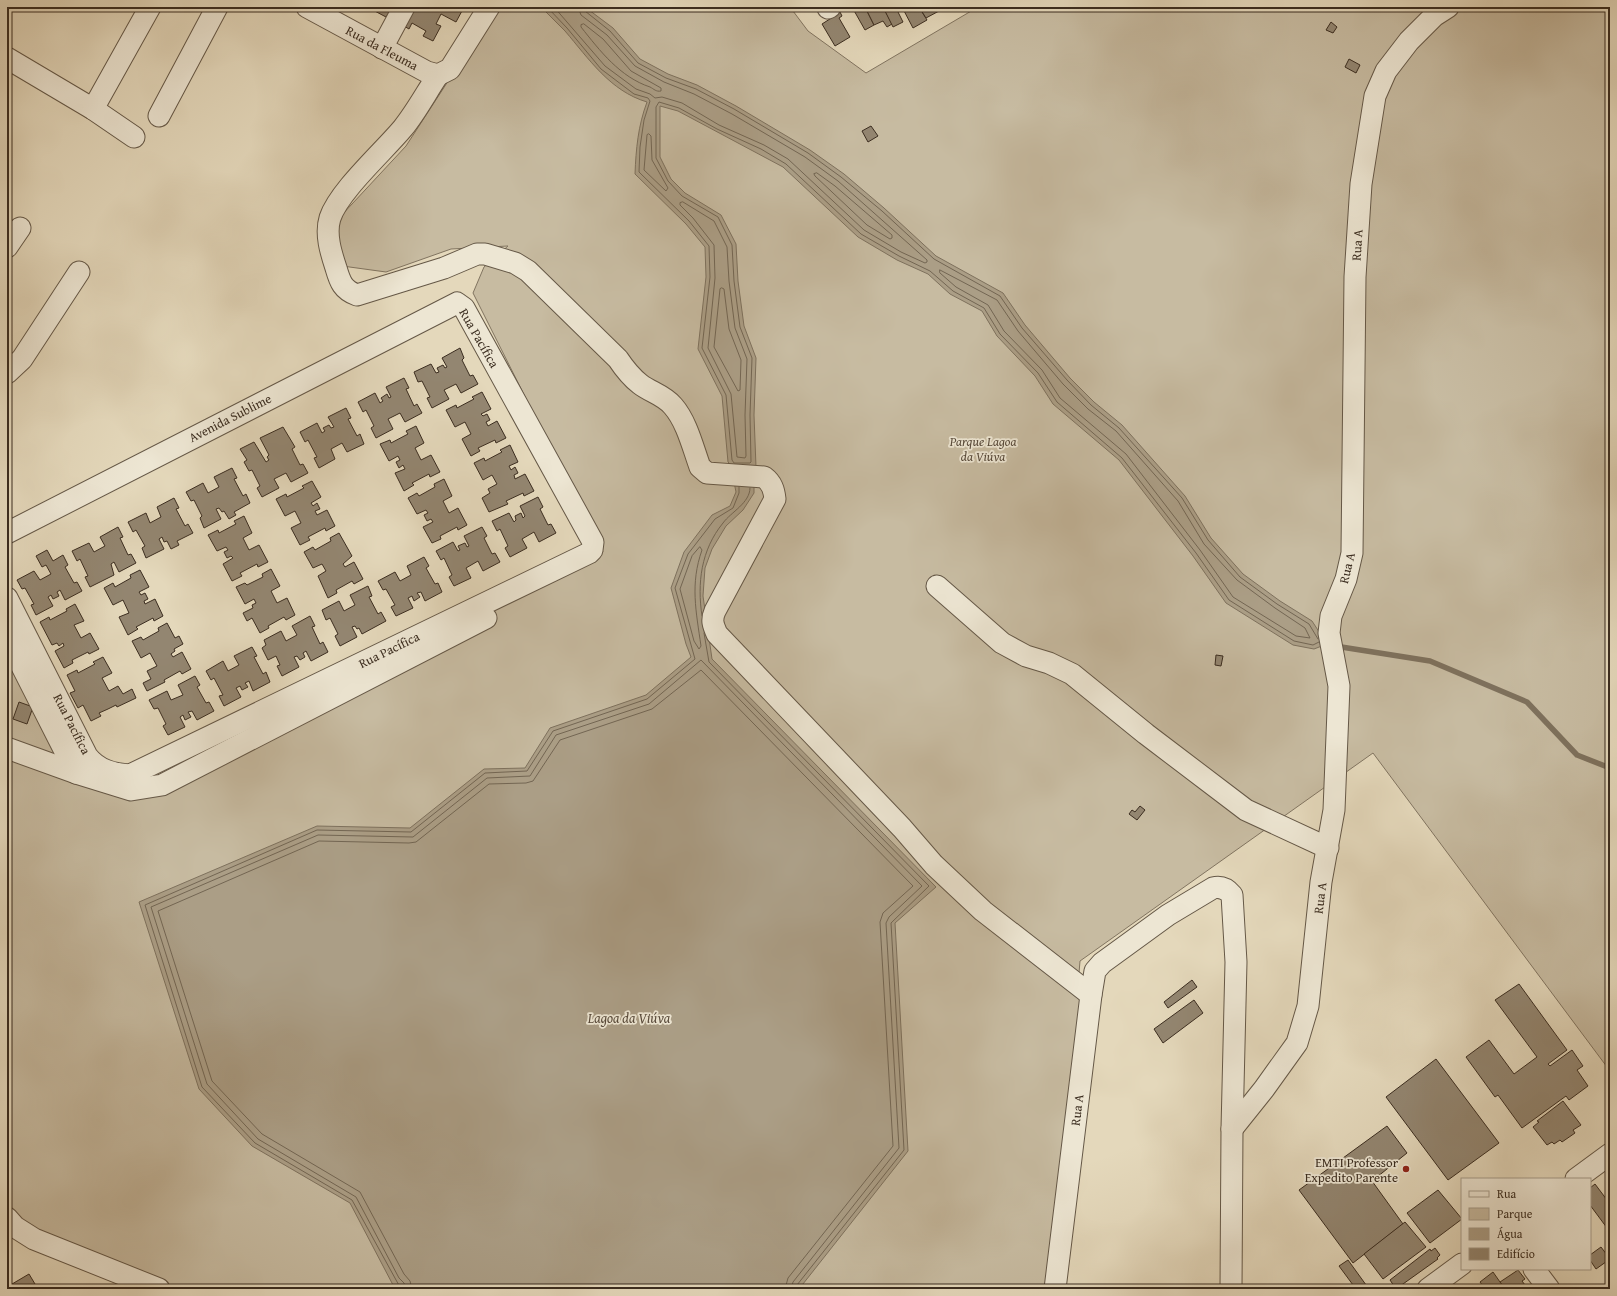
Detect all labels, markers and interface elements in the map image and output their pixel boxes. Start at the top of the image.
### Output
street label: Rua da Fleuma [343,21,422,75]
street label: Rua A [1346,229,1368,261]
street label: Rua Pacífica [454,305,504,372]
street label: Avenida Sublime [185,389,275,447]
park label: Parque Lagoa da Viúva [949,432,1016,466]
street label: Rua A [1334,550,1360,585]
street label: Rua Pacífica [355,627,423,673]
street label: Rua Pacífica [49,690,96,758]
street label: Rua A [1309,881,1331,915]
water label: Lagoa da Viúva [587,1008,671,1028]
street label: Rua A [1066,1093,1088,1127]
place label: EMTI Professor Expedito Parente [1305,1153,1399,1187]
marker: EMTI Professor Expedito Parente [1401,1164,1411,1174]
legend [1461,1178,1591,1270]
text: Rua [1497,1185,1516,1202]
text: Parque [1497,1205,1533,1222]
text: Água [1497,1225,1523,1242]
text: Edifício [1497,1245,1535,1262]

